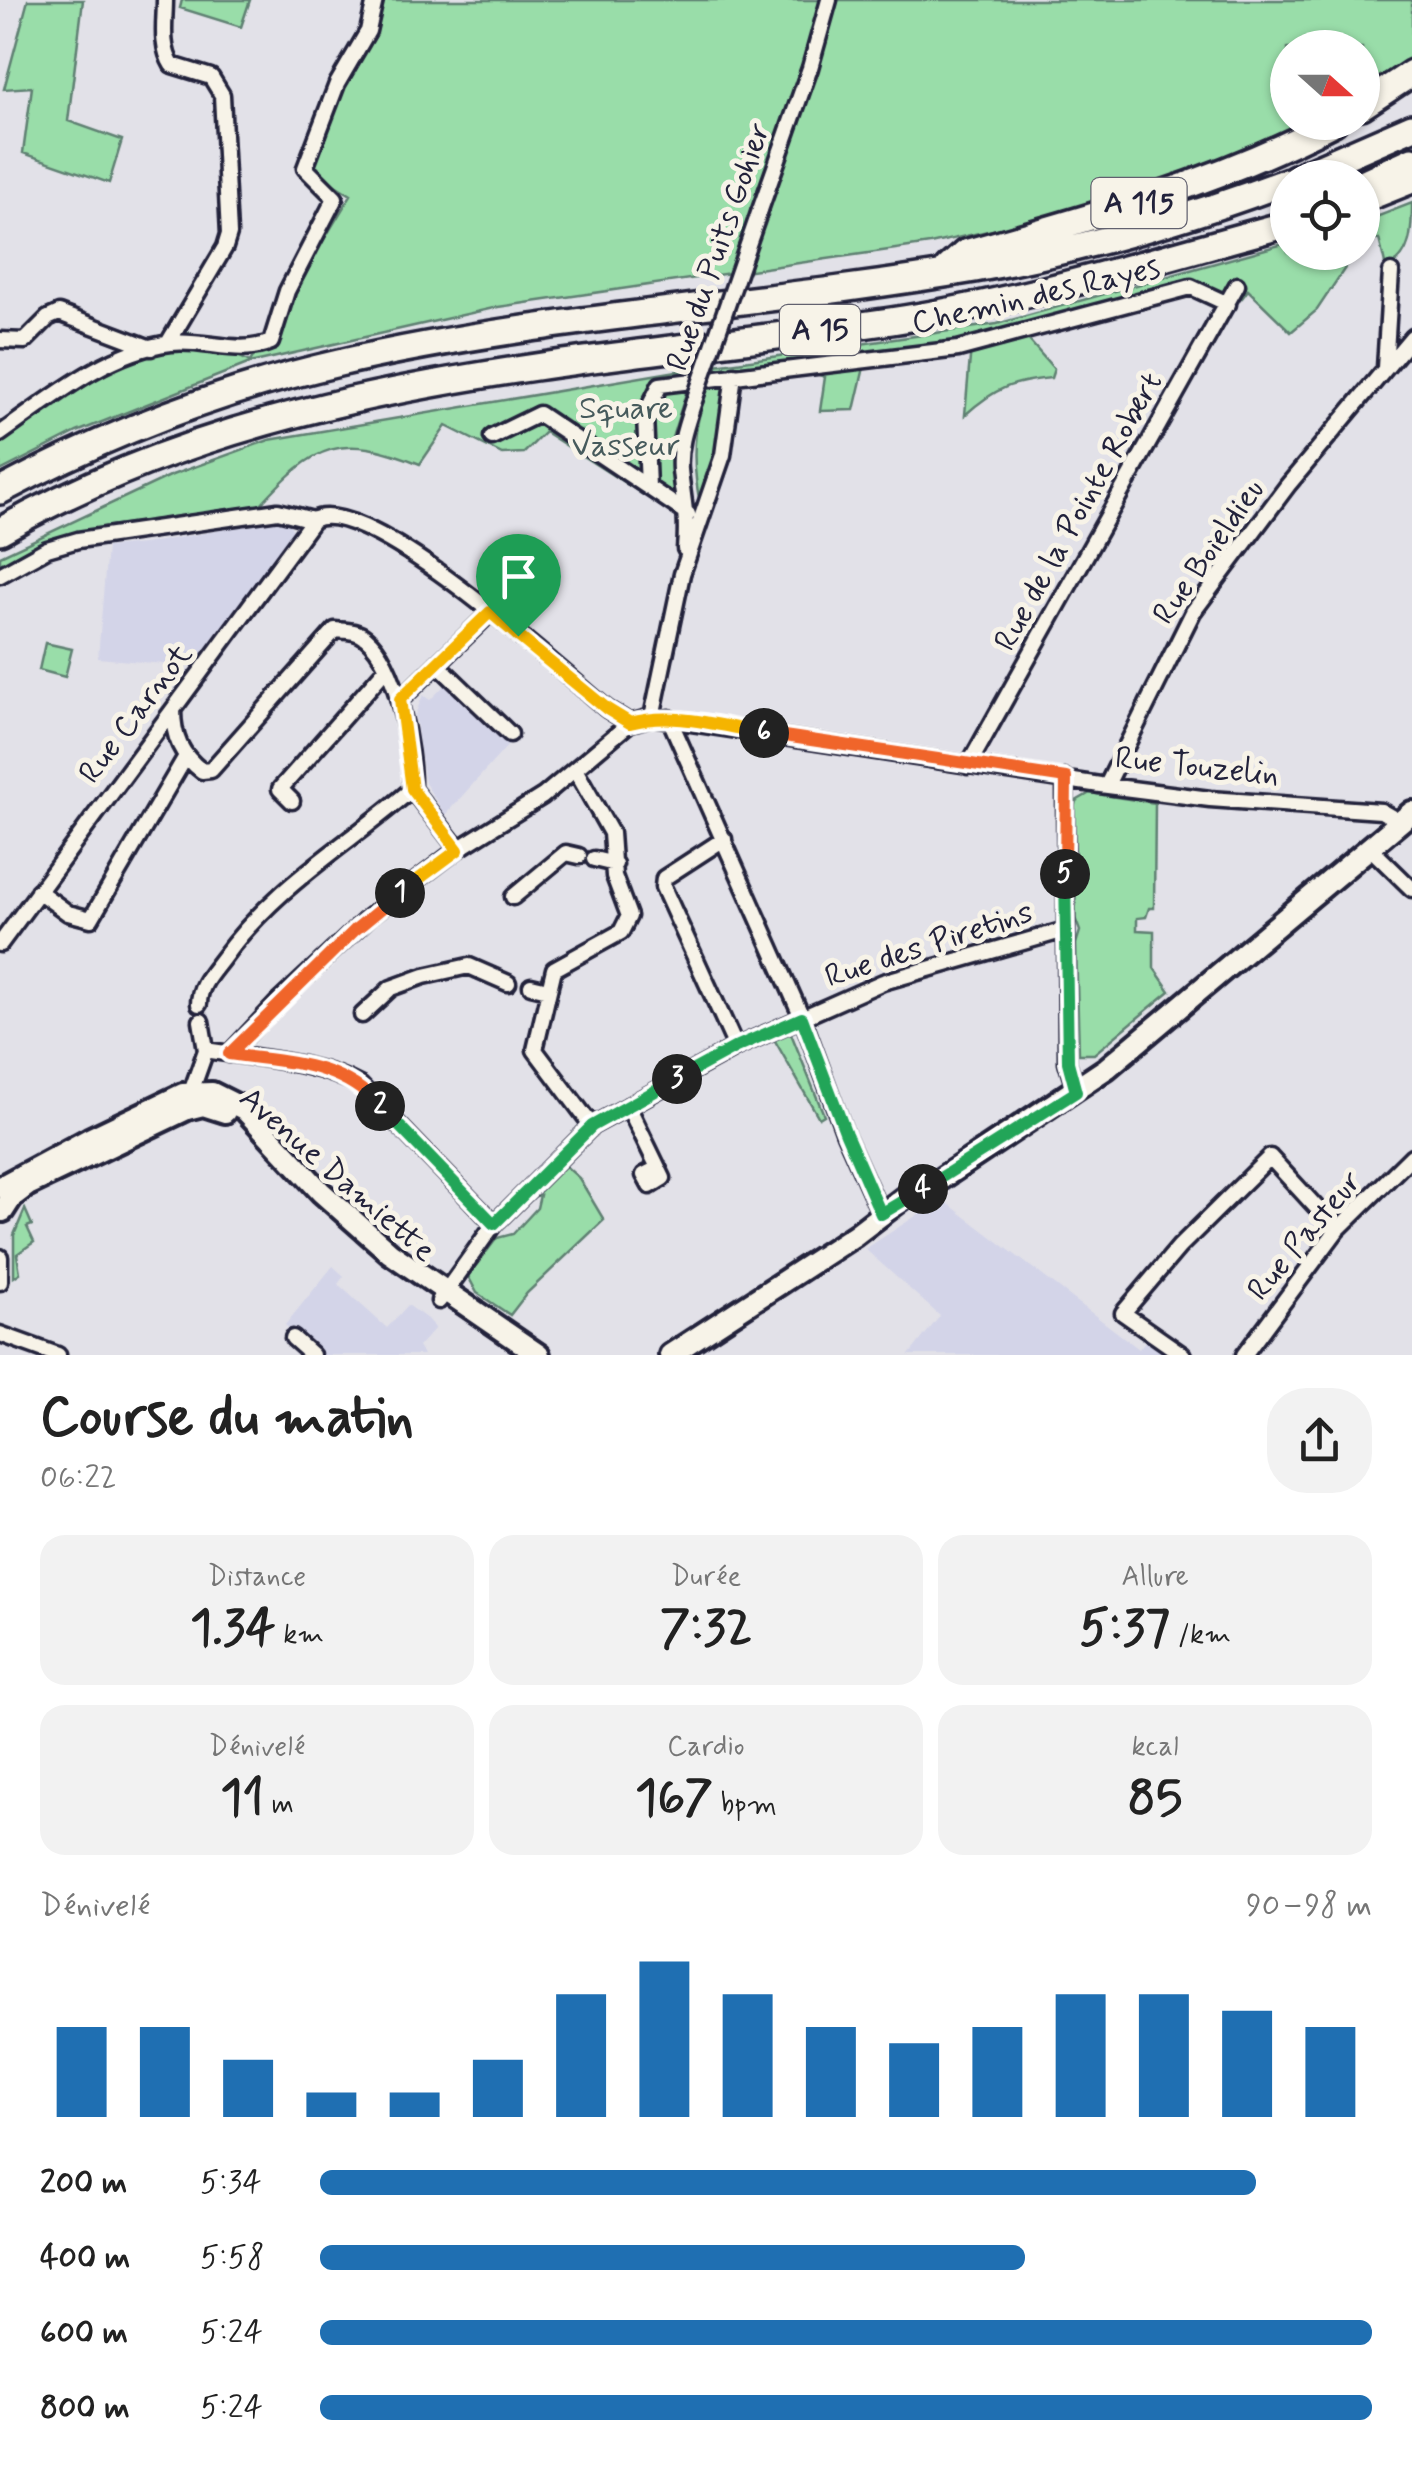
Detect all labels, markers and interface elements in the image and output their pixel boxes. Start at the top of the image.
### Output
north arrow [1270,30,1380,140]
map controls [1270,30,1380,270]
street label: Rue du Puits Gohier [657,117,781,377]
button: locate [1270,160,1380,270]
road number: A 115 [1092,178,1186,228]
street label: Chemin des Rayes [908,247,1164,345]
road number: A 15 [780,305,860,355]
street label: Rue de la Pointe Robert [985,365,1173,659]
park label: Square Vasseur [571,388,681,467]
street label: Rue Boieldieu [1143,471,1275,633]
pin [476,534,561,637]
icon: arrive [491,549,546,604]
street label: Rue Carnot [70,635,202,792]
pin: 6 [739,708,789,758]
text: 6 [757,714,771,751]
street label: Rue Touzelin [1113,738,1281,796]
pin: 5 [1040,849,1090,899]
text: 5 [1057,855,1073,892]
pin: 1 [375,868,425,918]
text: 1 [394,874,406,911]
street label: Rue des Piretins [820,892,1038,998]
pin: 3 [652,1054,702,1104]
text: 3 [671,1060,683,1097]
street label: Avenue Damiette [230,1078,444,1272]
pin: 2 [355,1081,405,1131]
text: 2 [373,1087,387,1124]
street label: Rue Pasteur [1238,1162,1372,1310]
pin: 4 [898,1164,948,1214]
text: 4 [915,1170,931,1207]
text: Course du matin [40,1383,414,1455]
button: share [1267,1388,1372,1493]
text: 06:22 [40,1457,117,1499]
text: Distance [208,1559,306,1596]
text: Durée [671,1559,741,1596]
text: Allure [1121,1559,1189,1596]
text: 1.34 [190,1596,276,1662]
text: 7:32 [660,1596,752,1662]
text: 5:37 [1079,1596,1170,1662]
text: km [276,1617,324,1654]
text: /km [1170,1617,1231,1654]
text: Dénivelé [209,1729,305,1766]
text: Cardio [667,1729,745,1766]
text: kcal [1131,1729,1179,1766]
text: 11 [220,1766,264,1832]
text: 167 [635,1766,713,1832]
text: 85 [1128,1766,1182,1832]
text: m [264,1787,294,1824]
text: bpm [713,1787,777,1824]
text: Dénivelé [40,1885,150,1927]
text: 90–98 m [1246,1885,1372,1927]
text: 200 m [40,2162,127,2204]
text: 5:34 [200,2162,262,2204]
text: 400 m [40,2237,130,2279]
text: 5:58 [200,2237,264,2279]
text: 600 m [40,2312,128,2354]
text: 5:24 [200,2312,263,2354]
text: 800 m [40,2387,130,2429]
text: 5:24 [200,2387,263,2429]

